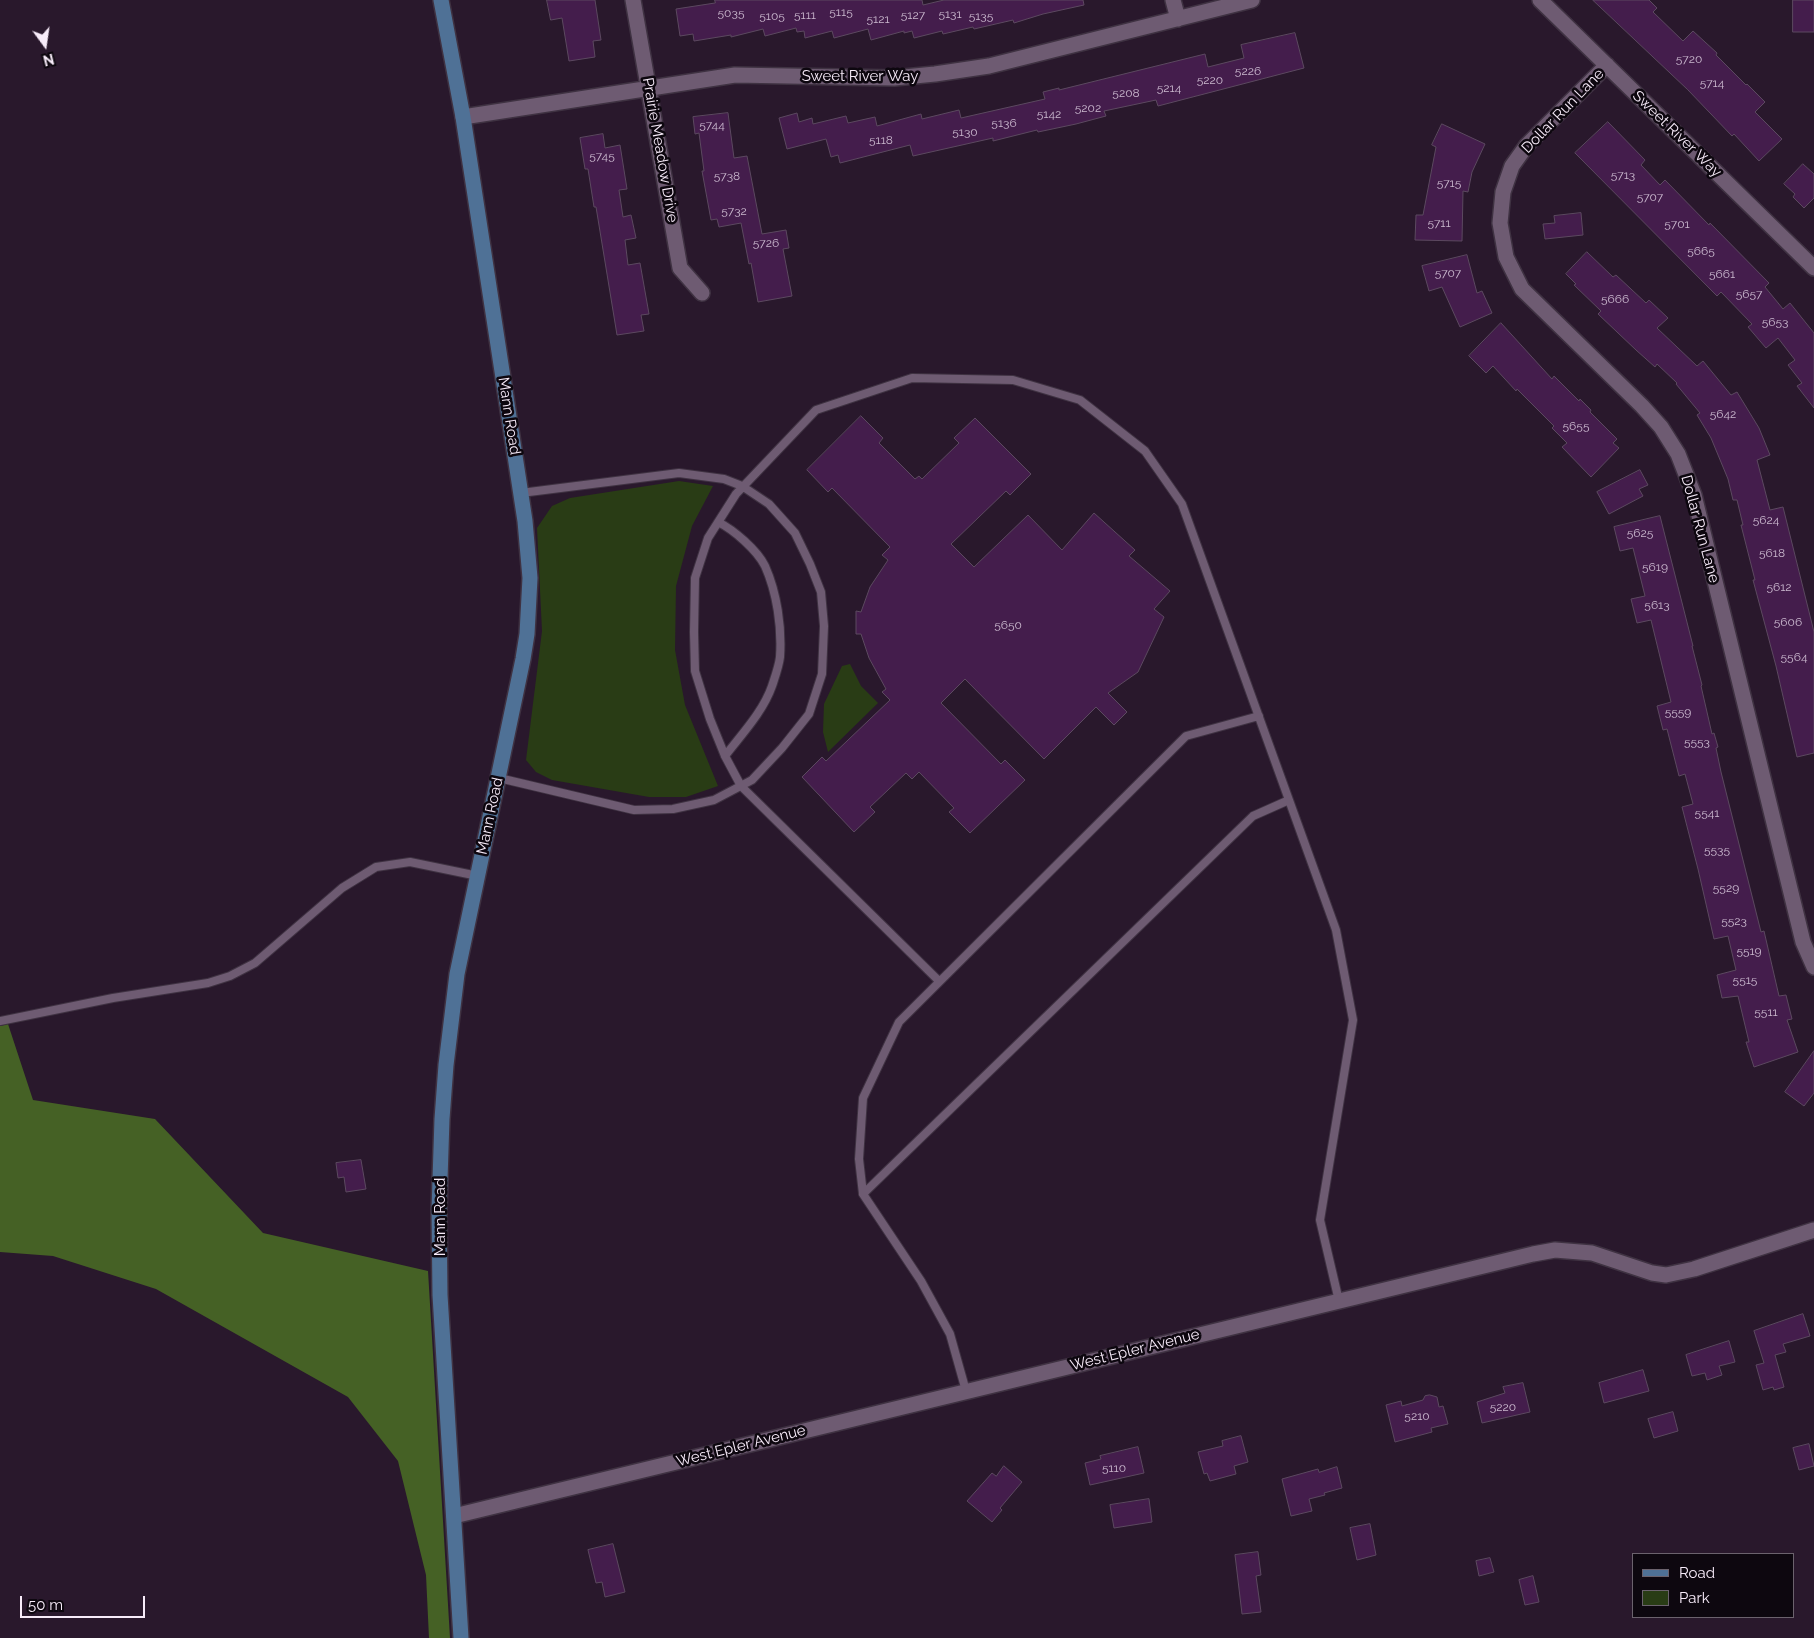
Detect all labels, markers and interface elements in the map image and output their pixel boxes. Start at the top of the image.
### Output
house number: 5115 [829,5,853,19]
house number: 5035 [718,6,744,20]
house number: 5131 [938,7,962,21]
house number: 5111 [794,8,816,22]
house number: 5127 [901,8,925,22]
house number: 5105 [759,9,785,23]
house number: 5135 [969,9,993,23]
house number: 5121 [866,12,890,26]
north arrow [20,20,70,70]
text: N [42,50,56,69]
house number: 5720 [1676,52,1702,66]
house number: 5226 [1235,64,1261,78]
street label: Dollar Run Lane [1518,65,1608,157]
street label: Sweet River Way [802,67,918,85]
house number: 5220 [1197,73,1223,87]
street label: Prairie Meadow Drive [638,76,682,224]
house number: 5714 [1700,76,1724,90]
house number: 5214 [1157,81,1181,95]
house number: 5208 [1112,86,1140,100]
street label: Sweet River Way [1629,87,1725,181]
house number: 5202 [1075,101,1101,115]
house number: 5142 [1037,107,1061,121]
house number: 5136 [991,116,1017,130]
house number: 5744 [699,118,725,132]
house number: 5130 [952,125,978,139]
house number: 5118 [869,133,893,147]
house number: 5745 [589,149,615,163]
house number: 5713 [1611,168,1635,182]
house number: 5738 [714,169,740,183]
house number: 5715 [1437,176,1461,190]
house number: 5707 [1637,190,1663,204]
house number: 5732 [721,204,747,218]
house number: 5711 [1427,216,1451,230]
house number: 5701 [1664,217,1690,231]
house number: 5726 [753,236,779,250]
house number: 5665 [1687,244,1715,258]
house number: 5707 [1435,266,1461,280]
house number: 5661 [1709,267,1735,281]
house number: 5657 [1736,287,1762,301]
house number: 5666 [1601,292,1629,306]
house number: 5653 [1762,315,1788,329]
street label: Mann Road [494,376,524,456]
house number: 5642 [1710,407,1736,421]
house number: 5655 [1563,419,1589,433]
street label: Dollar Run Lane [1677,473,1723,585]
house number: 5624 [1753,513,1779,527]
house number: 5625 [1627,526,1653,540]
house number: 5618 [1759,546,1785,560]
house number: 5619 [1642,560,1668,574]
house number: 5612 [1766,580,1792,594]
house number: 5613 [1644,598,1670,612]
house number: 5606 [1774,615,1802,629]
house number: 5650 [994,618,1022,632]
house number: 5564 [1781,650,1807,664]
house number: 5559 [1665,705,1691,719]
house number: 5553 [1684,735,1710,749]
street label: Mann Road [473,776,507,856]
house number: 5541 [1695,806,1719,820]
house number: 5535 [1704,843,1730,857]
house number: 5529 [1713,881,1739,895]
house number: 5523 [1721,914,1747,928]
house number: 5519 [1736,944,1762,958]
house number: 5515 [1733,973,1757,987]
house number: 5511 [1754,1005,1778,1019]
street label: Mann Road [431,1178,449,1256]
street label: West Epler Avenue [1069,1325,1201,1375]
house number: 5220 [1490,1400,1516,1414]
house number: 5210 [1404,1409,1430,1423]
street label: West Epler Avenue [675,1421,807,1471]
house number: 5110 [1102,1461,1126,1475]
legend [1632,1553,1794,1618]
text: Road [1679,1564,1715,1582]
scale bar [22,1586,148,1618]
text: Park [1679,1589,1710,1607]
text: 50 m [28,1596,63,1614]

